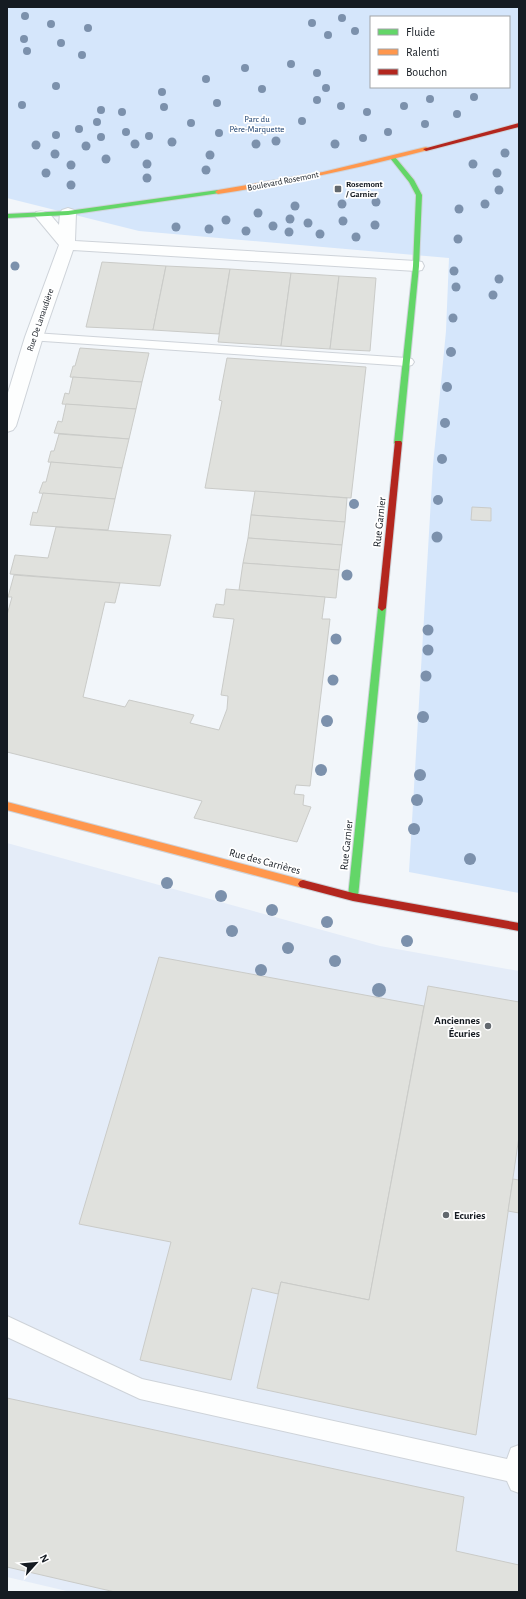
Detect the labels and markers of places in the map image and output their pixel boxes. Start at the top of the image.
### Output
place label: Rosemont / Garnier [345,180,383,199]
marker: Rosemont / Garnier [333,184,343,194]
place label: Anciennes Écuries [434,1015,480,1039]
marker: Anciennes Écuries [483,1021,493,1031]
marker: Ecuries [441,1210,451,1220]
place label: Ecuries [454,1210,485,1221]

